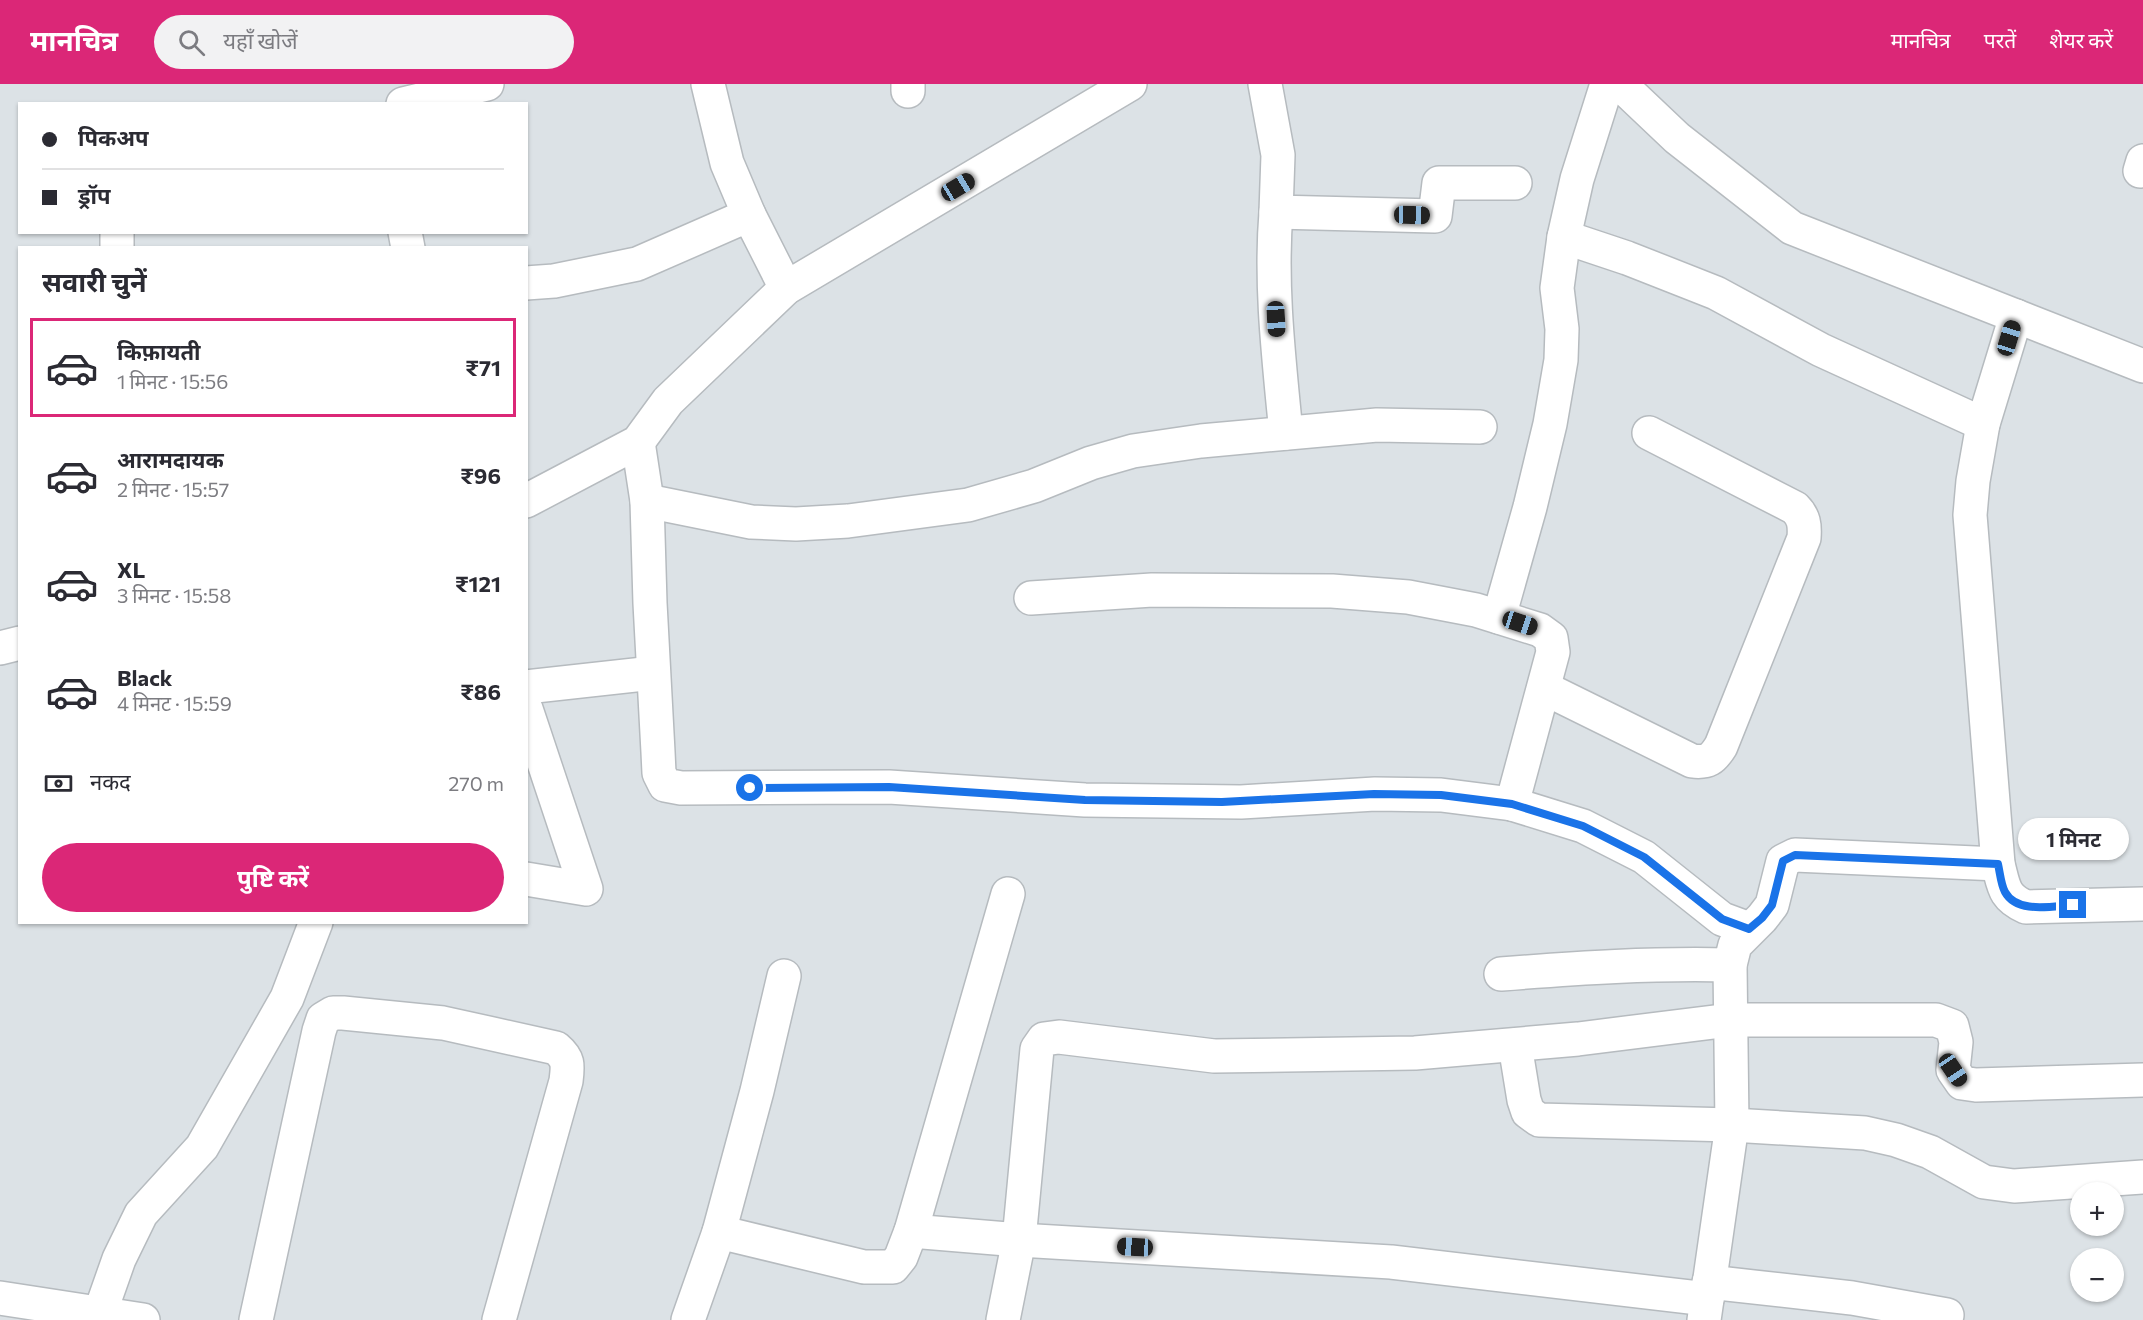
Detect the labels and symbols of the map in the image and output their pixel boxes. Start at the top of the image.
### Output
car [938,170,978,204]
car [1394,206,1430,224]
car [1266,301,1286,337]
car [1995,318,2023,358]
car [1500,609,1540,637]
route start [736,774,763,801]
callout: 1 मिनट [2018,818,2128,860]
route end [2059,891,2086,918]
car [1935,1050,1971,1090]
car [1117,1237,1153,1257]

